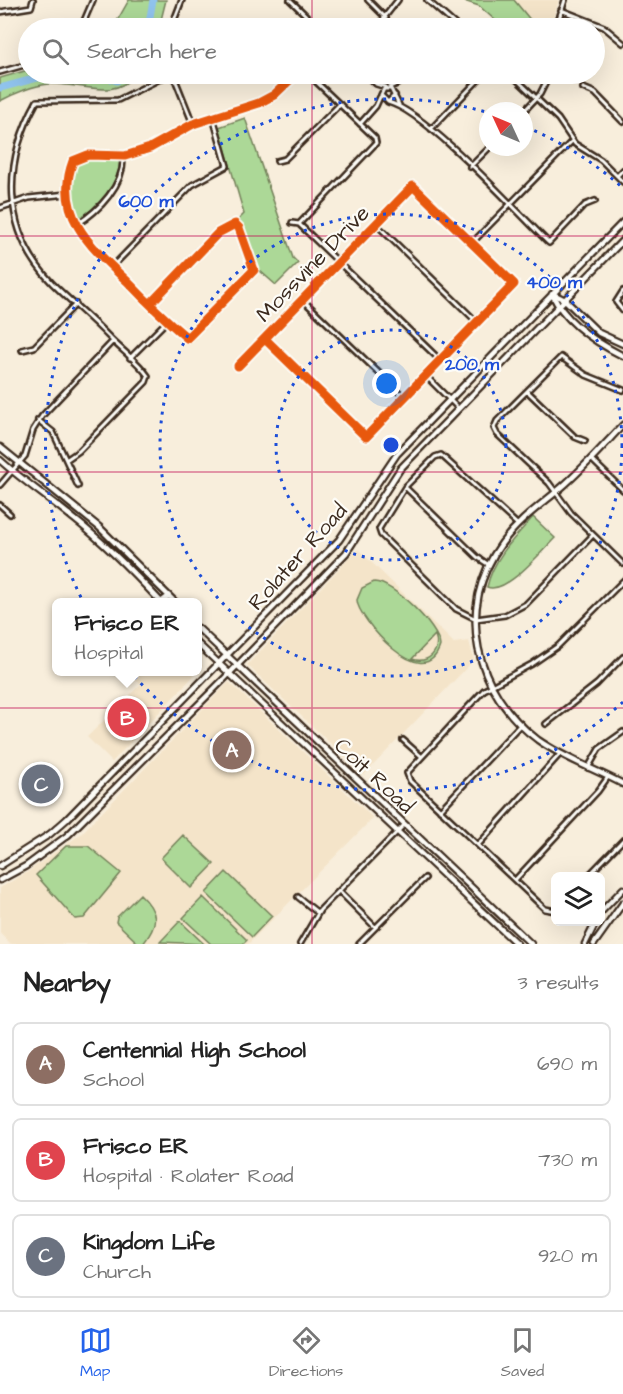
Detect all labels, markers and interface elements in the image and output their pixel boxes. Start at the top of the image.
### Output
search box [18,18,605,84]
icon: search [39,35,72,68]
text: Search here [87,36,217,67]
north arrow [479,102,533,156]
text: 600 m [118,189,175,214]
street label: Mossvine Drive [249,198,377,330]
text: 400 m [526,270,583,295]
text: 200 m [444,352,500,377]
your location [372,369,401,398]
centre of rings [381,435,401,455]
street label: Rolater Road [241,496,355,618]
popup [52,598,202,676]
text: Frisco ER [74,608,180,639]
text: Hospital [74,639,143,667]
pin: B [108,696,146,740]
pin: A [212,728,252,772]
street label: Coit Road [327,731,421,821]
pin: C [22,762,60,806]
map controls [551,872,605,926]
button: layers [551,872,605,926]
text: Nearby [24,965,111,1001]
text: 3 results [517,969,599,997]
text: Centennial High School [83,1035,306,1066]
text: A [39,1050,52,1078]
text: 690 m [537,1050,597,1078]
text: School [83,1066,144,1094]
text: Frisco ER [83,1131,189,1162]
text: B [38,1146,53,1174]
text: 730 m [538,1146,597,1174]
text: Hospital · Rolater Road [83,1162,294,1190]
text: Kingdom Life [83,1227,215,1258]
text: C [38,1242,53,1270]
text: 920 m [538,1242,597,1270]
text: Church [83,1258,151,1286]
tab: Map [79,1324,112,1382]
tab: Directions [269,1324,343,1382]
tab: Saved [501,1324,544,1382]

